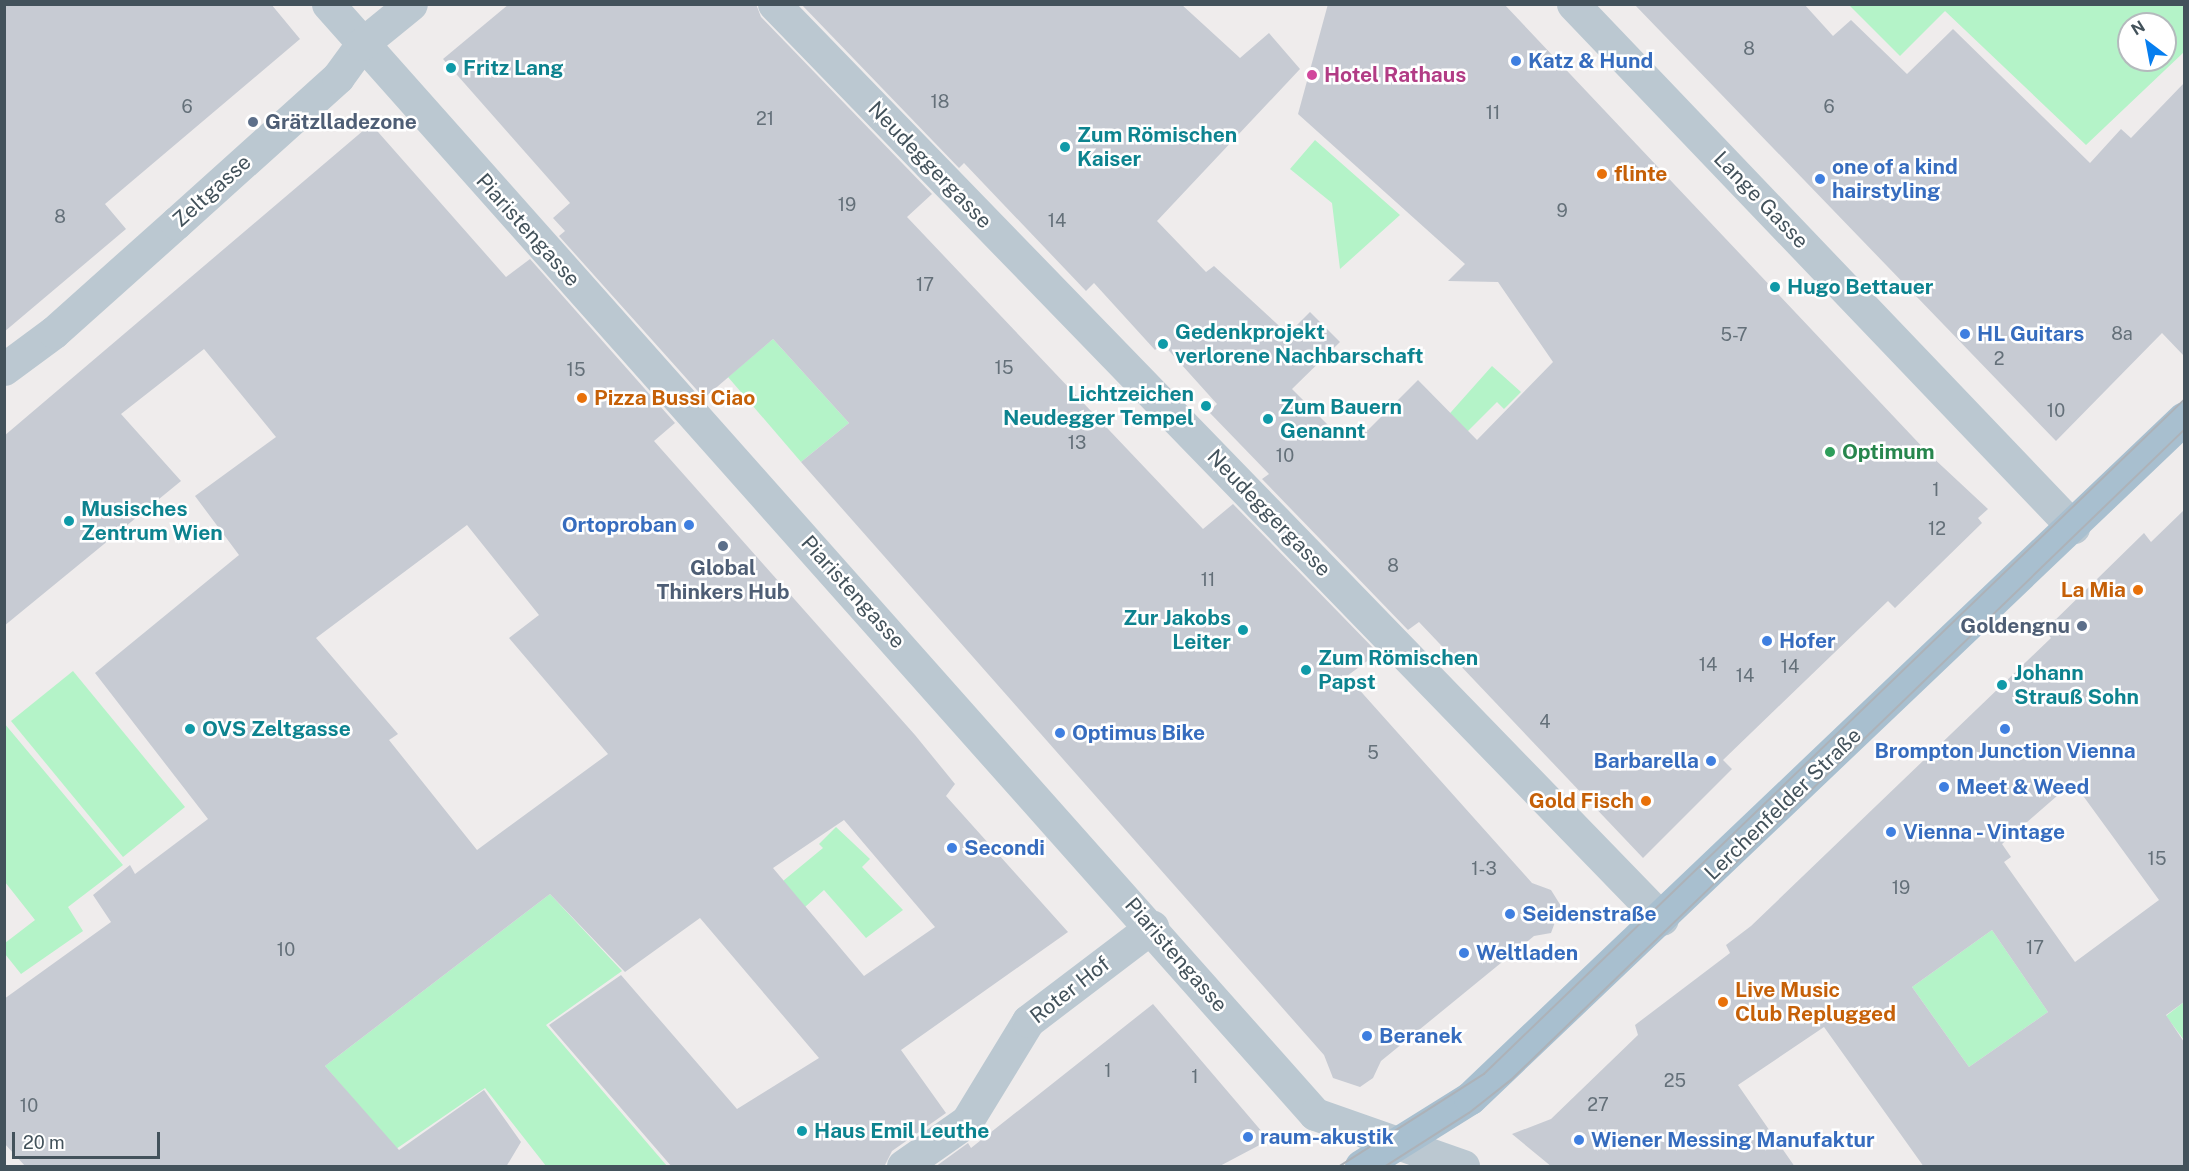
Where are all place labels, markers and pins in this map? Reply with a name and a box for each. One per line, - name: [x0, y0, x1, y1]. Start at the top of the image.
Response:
- place label: Katz & Hund: [1528, 48, 1653, 74]
- marker: Katz & Hund: [1509, 54, 1523, 68]
- place label: Fritz Lang: [463, 55, 563, 81]
- marker: Fritz Lang: [444, 61, 458, 75]
- place label: Hotel Rathaus: [1324, 62, 1466, 88]
- marker: Hotel Rathaus: [1305, 68, 1319, 82]
- place label: Grätzlladezone: [265, 109, 417, 135]
- marker: Grätzlladezone: [246, 115, 260, 129]
- place label: Zum Römischen Kaiser: [1077, 122, 1237, 172]
- marker: Zum Römischen Kaiser: [1058, 140, 1072, 154]
- place label: one of a kind hairstyling: [1832, 154, 1958, 204]
- place label: flinte: [1614, 161, 1667, 187]
- marker: flinte: [1595, 167, 1609, 181]
- marker: one of a kind hairstyling: [1813, 172, 1827, 186]
- place label: Hugo Bettauer: [1787, 274, 1934, 300]
- marker: Hugo Bettauer: [1768, 280, 1782, 294]
- place label: Gedenkprojekt verlorene Nachbarschaft: [1175, 319, 1424, 369]
- place label: HL Guitars: [1977, 321, 2084, 347]
- marker: HL Guitars: [1958, 327, 1972, 341]
- marker: Gedenkprojekt verlorene Nachbarschaft: [1156, 337, 1170, 351]
- place label: Lichtzeichen Neudegger Tempel: [1003, 381, 1194, 431]
- place label: Pizza Bussi Ciao: [594, 385, 755, 411]
- marker: Pizza Bussi Ciao: [575, 391, 589, 405]
- place label: Zum Bauern Genannt: [1280, 394, 1402, 444]
- marker: Lichtzeichen Neudegger Tempel: [1199, 399, 1213, 413]
- marker: Zum Bauern Genannt: [1261, 412, 1275, 426]
- place label: Optimum: [1842, 439, 1935, 465]
- marker: Optimum: [1823, 445, 1837, 459]
- place label: Musisches Zentrum Wien: [81, 496, 223, 546]
- place label: Ortoproban: [562, 512, 677, 538]
- marker: Musisches Zentrum Wien: [62, 514, 76, 528]
- marker: Ortoproban: [682, 518, 696, 532]
- marker: Global Thinkers Hub: [716, 539, 730, 553]
- place label: Global Thinkers Hub: [656, 555, 790, 605]
- place label: La Mia: [2061, 577, 2126, 603]
- marker: La Mia: [2131, 583, 2145, 597]
- place label: Zur Jakobs Leiter: [1123, 605, 1231, 655]
- place label: Goldengnu: [1960, 613, 2070, 639]
- marker: Goldengnu: [2075, 619, 2089, 633]
- marker: Zur Jakobs Leiter: [1236, 623, 1250, 637]
- place label: Hofer: [1779, 628, 1836, 654]
- marker: Hofer: [1760, 634, 1774, 648]
- place label: Zum Römischen Papst: [1318, 645, 1478, 695]
- place label: Johann Strauß Sohn: [2014, 660, 2139, 710]
- marker: Zum Römischen Papst: [1299, 663, 1313, 677]
- marker: Johann Strauß Sohn: [1995, 678, 2009, 692]
- place label: OVS Zeltgasse: [202, 716, 351, 742]
- place label: Optimus Bike: [1072, 720, 1205, 746]
- marker: OVS Zeltgasse: [183, 722, 197, 736]
- marker: Brompton Junction Vienna: [1998, 722, 2012, 736]
- marker: Optimus Bike: [1053, 726, 1067, 740]
- place label: Brompton Junction Vienna: [1874, 738, 2136, 764]
- place label: Barbarella: [1593, 748, 1699, 774]
- marker: Barbarella: [1704, 754, 1718, 768]
- place label: Meet & Weed: [1956, 774, 2090, 800]
- marker: Meet & Weed: [1937, 780, 1951, 794]
- place label: Gold Fisch: [1529, 788, 1634, 814]
- marker: Gold Fisch: [1639, 794, 1653, 808]
- place label: Vienna - Vintage: [1903, 819, 2068, 845]
- marker: Vienna - Vintage: [1884, 825, 1898, 839]
- place label: Secondi: [964, 835, 1045, 861]
- marker: Secondi: [945, 841, 959, 855]
- place label: Seidenstraße: [1522, 901, 1657, 927]
- marker: Seidenstraße: [1503, 907, 1517, 921]
- place label: Weltladen: [1476, 940, 1578, 966]
- marker: Weltladen: [1457, 946, 1471, 960]
- place label: Live Music Club Replugged: [1735, 977, 1896, 1027]
- marker: Live Music Club Replugged: [1716, 995, 1730, 1009]
- place label: Beranek: [1379, 1023, 1463, 1049]
- marker: Beranek: [1360, 1029, 1374, 1043]
- place label: Haus Emil Leuthe: [814, 1118, 989, 1144]
- marker: Haus Emil Leuthe: [795, 1124, 809, 1138]
- place label: raum-akustik: [1260, 1124, 1394, 1150]
- place label: Wiener Messing Manufaktur: [1591, 1127, 1875, 1153]
- marker: raum-akustik: [1241, 1130, 1255, 1144]
- marker: Wiener Messing Manufaktur: [1572, 1133, 1586, 1147]

